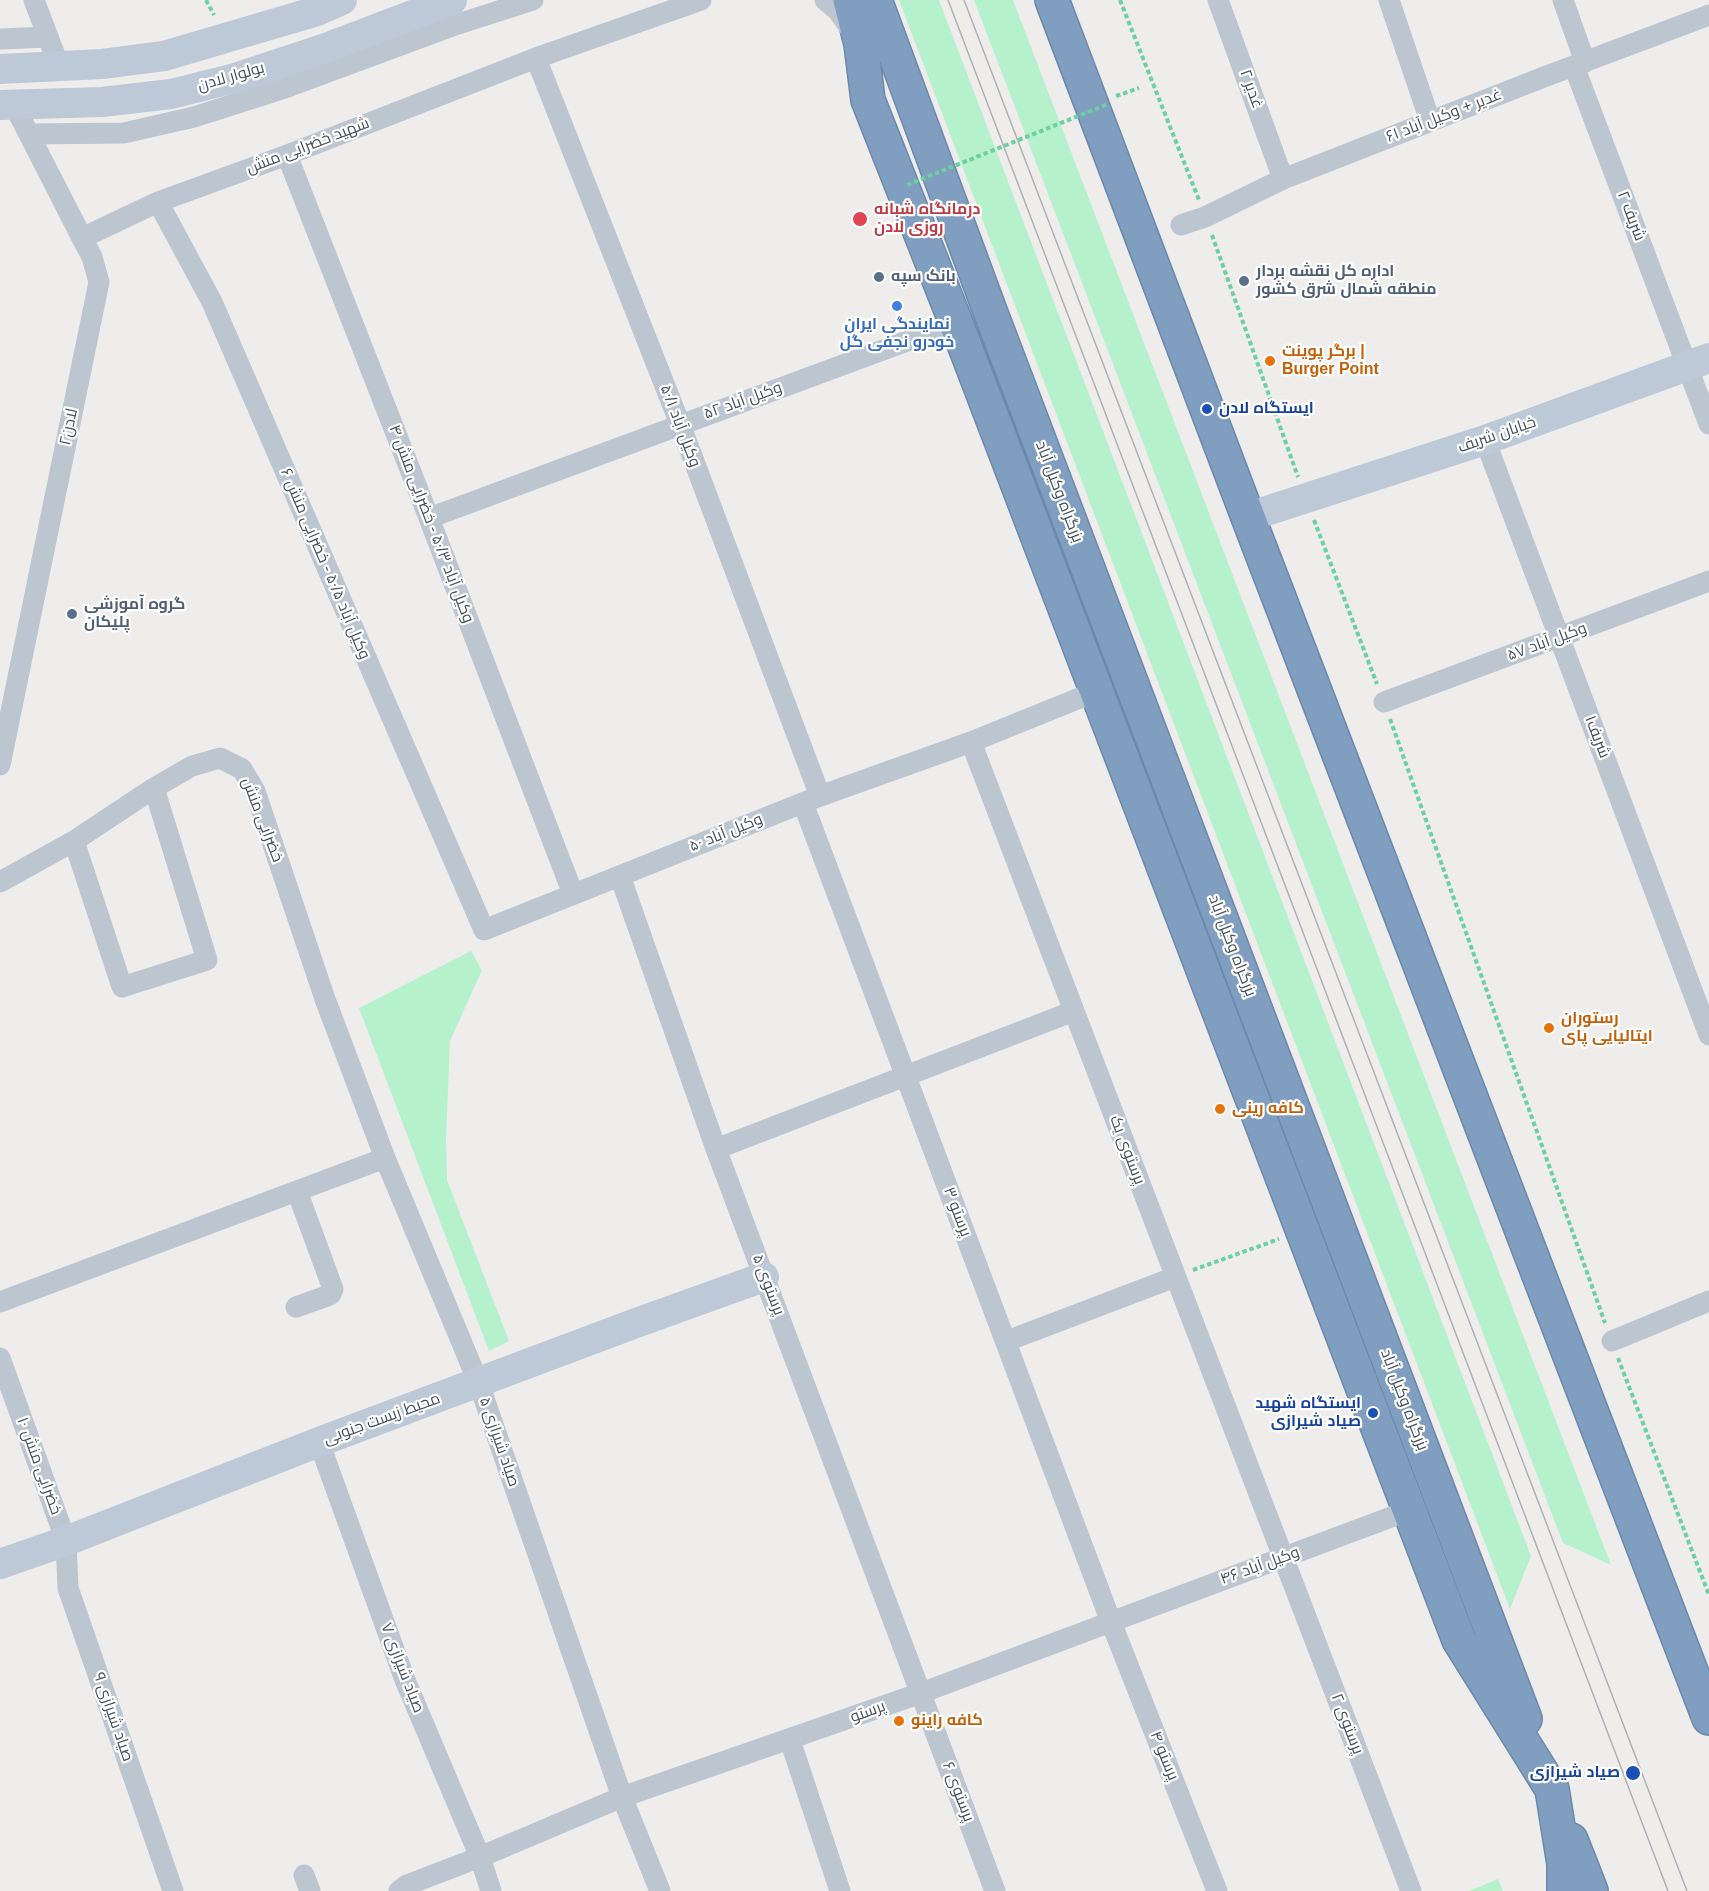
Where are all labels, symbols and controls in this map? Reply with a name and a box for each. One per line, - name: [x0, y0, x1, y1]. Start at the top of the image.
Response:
- street label: بولوار لادن: [195, 58, 267, 96]
- street label: غدیر ۲: [1235, 67, 1267, 111]
- street label: غدیر + وکیل آباد ۶۱: [1383, 85, 1505, 147]
- street label: شهید خضرایی منش: [244, 114, 372, 178]
- street label: شریف ۲: [1613, 188, 1649, 244]
- place label: درمانگاه شبانه روزی لادن: [874, 200, 980, 238]
- marker: درمانگاه شبانه روزی لادن: [851, 210, 869, 228]
- place label: اداره کل نقشه بردار منطقه شمال شرق کشور: [1256, 262, 1437, 300]
- place label: بانک سپه: [891, 267, 956, 287]
- marker: بانک سپه: [872, 270, 886, 284]
- marker: اداره کل نقشه بردار منطقه شمال شرق کشور: [1237, 274, 1251, 288]
- marker: نمایندگی ایران خودرو نجفی گل: [890, 299, 904, 313]
- place label: نمایندگی ایران خودرو نجفی گل: [840, 315, 954, 353]
- place label: برگر پوینت | Burger Point: [1282, 342, 1379, 380]
- marker: برگر پوینت | Burger Point: [1263, 354, 1277, 368]
- street label: ۵۲ وکیل آباد: [701, 378, 785, 424]
- street label: وکیل آباد ۵۰/۱: [656, 382, 704, 470]
- place label: ایستگاه لادن: [1219, 399, 1314, 419]
- marker: ایستگاه لادن: [1200, 402, 1214, 416]
- street label: لادن۲: [56, 407, 82, 447]
- street label: خیابان شریف: [1455, 413, 1539, 457]
- street label: وکیل آباد ۵۰/۳ - خضرایی منش ۴: [384, 422, 478, 626]
- street label: بزرگراه وکیل آباد: [1031, 439, 1087, 545]
- street label: وکیل آباد ۵۰/۵ - خضرایی منش ۶: [276, 466, 374, 662]
- place label: گروه آموزشی پلیکان: [84, 595, 185, 633]
- marker: گروه آموزشی پلیکان: [65, 607, 79, 621]
- street label: ۵۷ وکیل آباد: [1505, 619, 1589, 665]
- street label: شریف١: [1580, 713, 1614, 761]
- street label: خضرایی منش: [237, 775, 287, 865]
- street label: ۵۰ وکیل آباد: [687, 810, 765, 856]
- street label: بزرگراه وکیل آباد: [1204, 893, 1260, 999]
- place label: رستوران ایتالیایی پای: [1561, 1009, 1653, 1047]
- marker: رستوران ایتالیایی پای: [1542, 1021, 1556, 1035]
- place label: کافه رینی: [1232, 1099, 1304, 1119]
- marker: کافه رینی: [1213, 1102, 1227, 1116]
- street label: پرستوی یک: [1105, 1113, 1149, 1187]
- street label: پرستو ۳: [939, 1185, 975, 1239]
- street label: پرستوی ۵: [748, 1252, 788, 1318]
- street label: بزرگراه وکیل آباد: [1376, 1347, 1432, 1453]
- street label: محیط زیست جنوبی: [321, 1389, 443, 1449]
- place label: ایستگاه شهید صیاد شیرازی: [1255, 1394, 1361, 1432]
- street label: صیاد شیرازی ۵: [475, 1395, 523, 1489]
- marker: ایستگاه شهید صیاد شیرازی: [1366, 1406, 1380, 1420]
- street label: خضرایی منش ۱۰: [12, 1415, 66, 1517]
- street label: ۴۶ وکیل آباد: [1218, 1543, 1302, 1589]
- street label: صیاد شیرازی ۷: [376, 1620, 428, 1716]
- street label: صیاد شیرازی ۹: [89, 1670, 137, 1764]
- street label: پرستوی ۲: [1327, 1691, 1367, 1757]
- street label: پرستو: [848, 1697, 888, 1727]
- place label: کافه راینو: [911, 1711, 983, 1731]
- marker: کافه راینو: [892, 1714, 906, 1728]
- street label: پرستو ۴: [1145, 1729, 1183, 1783]
- street label: پرستوی ۶: [938, 1759, 978, 1825]
- place label: صیاد شیرازی: [1530, 1763, 1620, 1783]
- marker: صیاد شیرازی: [1624, 1764, 1642, 1782]

